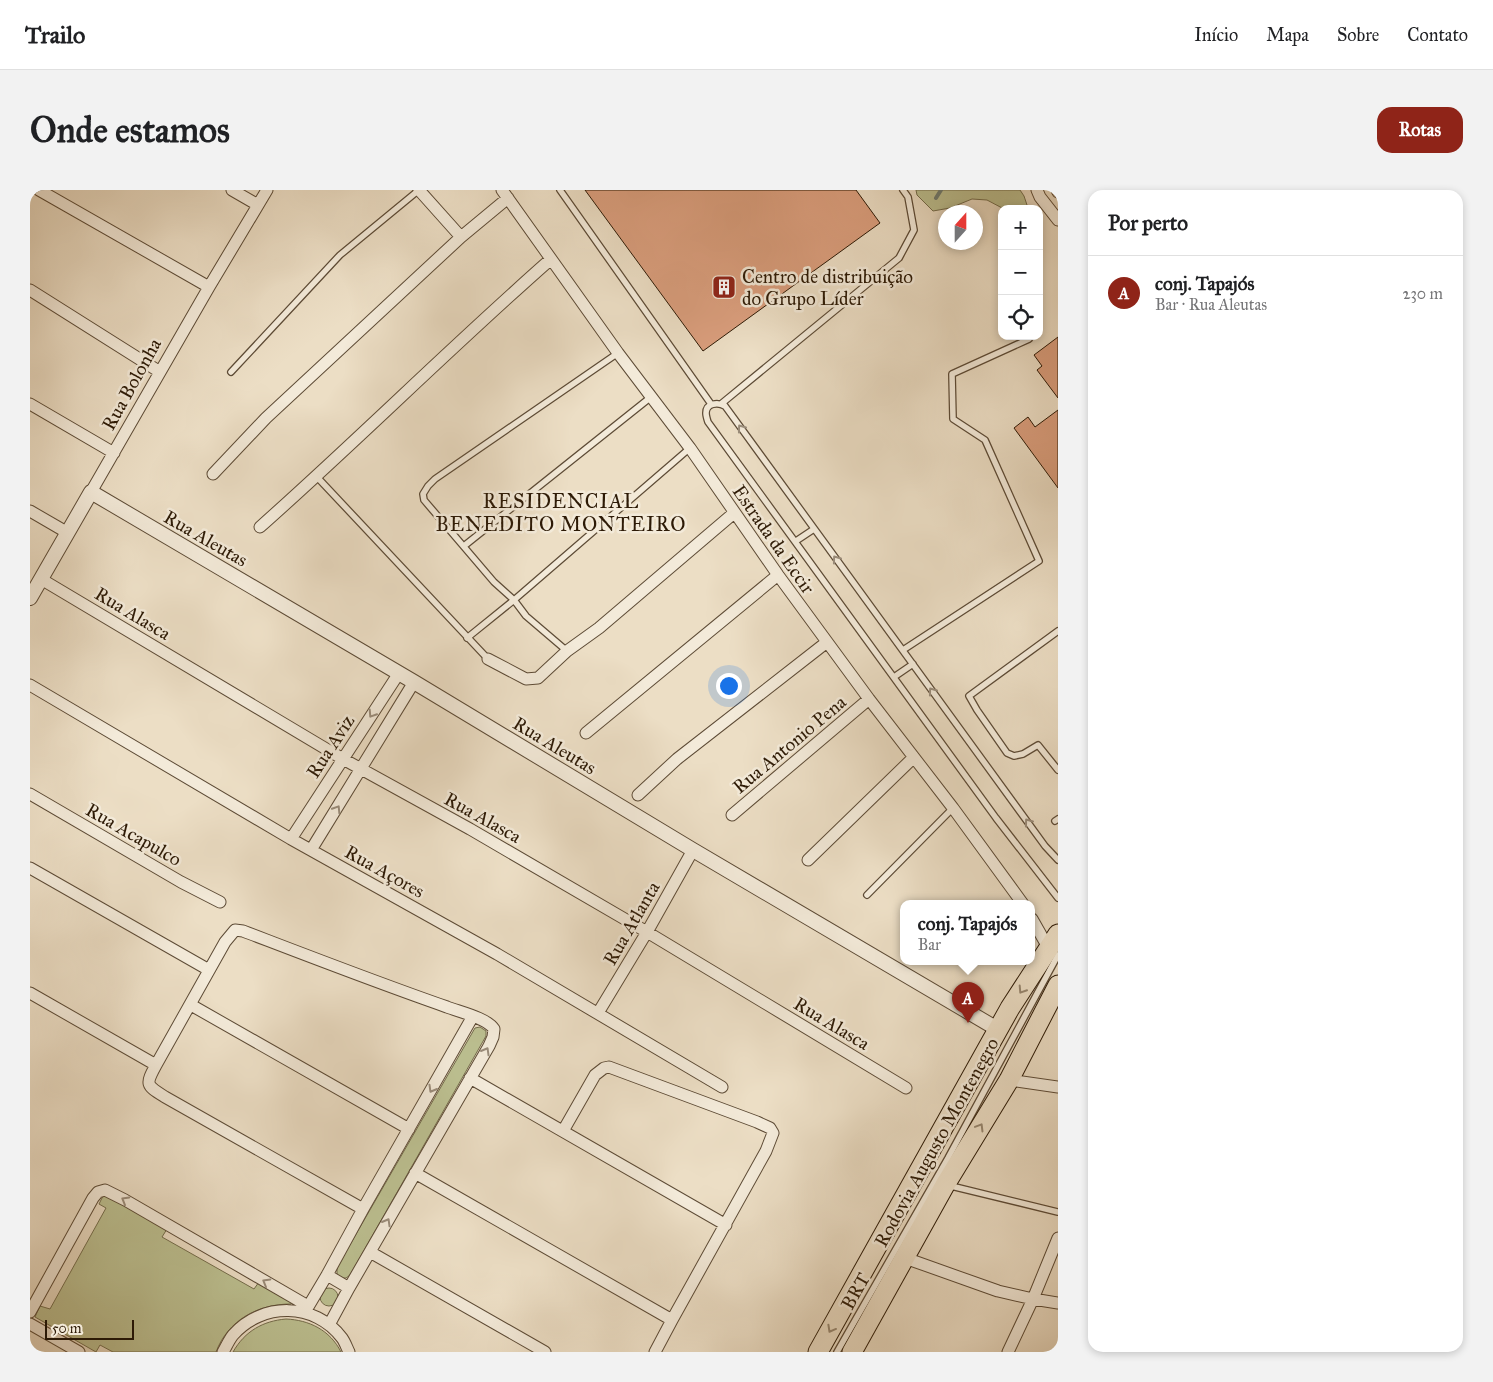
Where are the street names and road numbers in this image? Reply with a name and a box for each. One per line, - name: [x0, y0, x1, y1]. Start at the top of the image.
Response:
- street label: Rua Bolonha: [97, 334, 167, 434]
- street label: Estrada da Eccir: [728, 480, 820, 599]
- street label: Rua Aleutas: [160, 505, 252, 572]
- street label: Rua Alasca: [91, 582, 176, 646]
- street label: Rua Antonio Pena: [728, 690, 851, 798]
- street label: Rua Aviz: [302, 710, 359, 782]
- street label: Rua Aleutas: [509, 712, 601, 779]
- street label: Rua Alasca: [440, 787, 526, 848]
- street label: Rua Acapulco: [82, 798, 186, 871]
- street label: Rua Açores: [341, 840, 429, 903]
- street label: Rua Atlanta: [598, 876, 665, 969]
- street label: Rua Alasca: [790, 992, 875, 1056]
- street label: Rodovia Augusto Montenegro: [869, 1033, 1005, 1251]
- street label: BRT: [836, 1269, 875, 1314]

